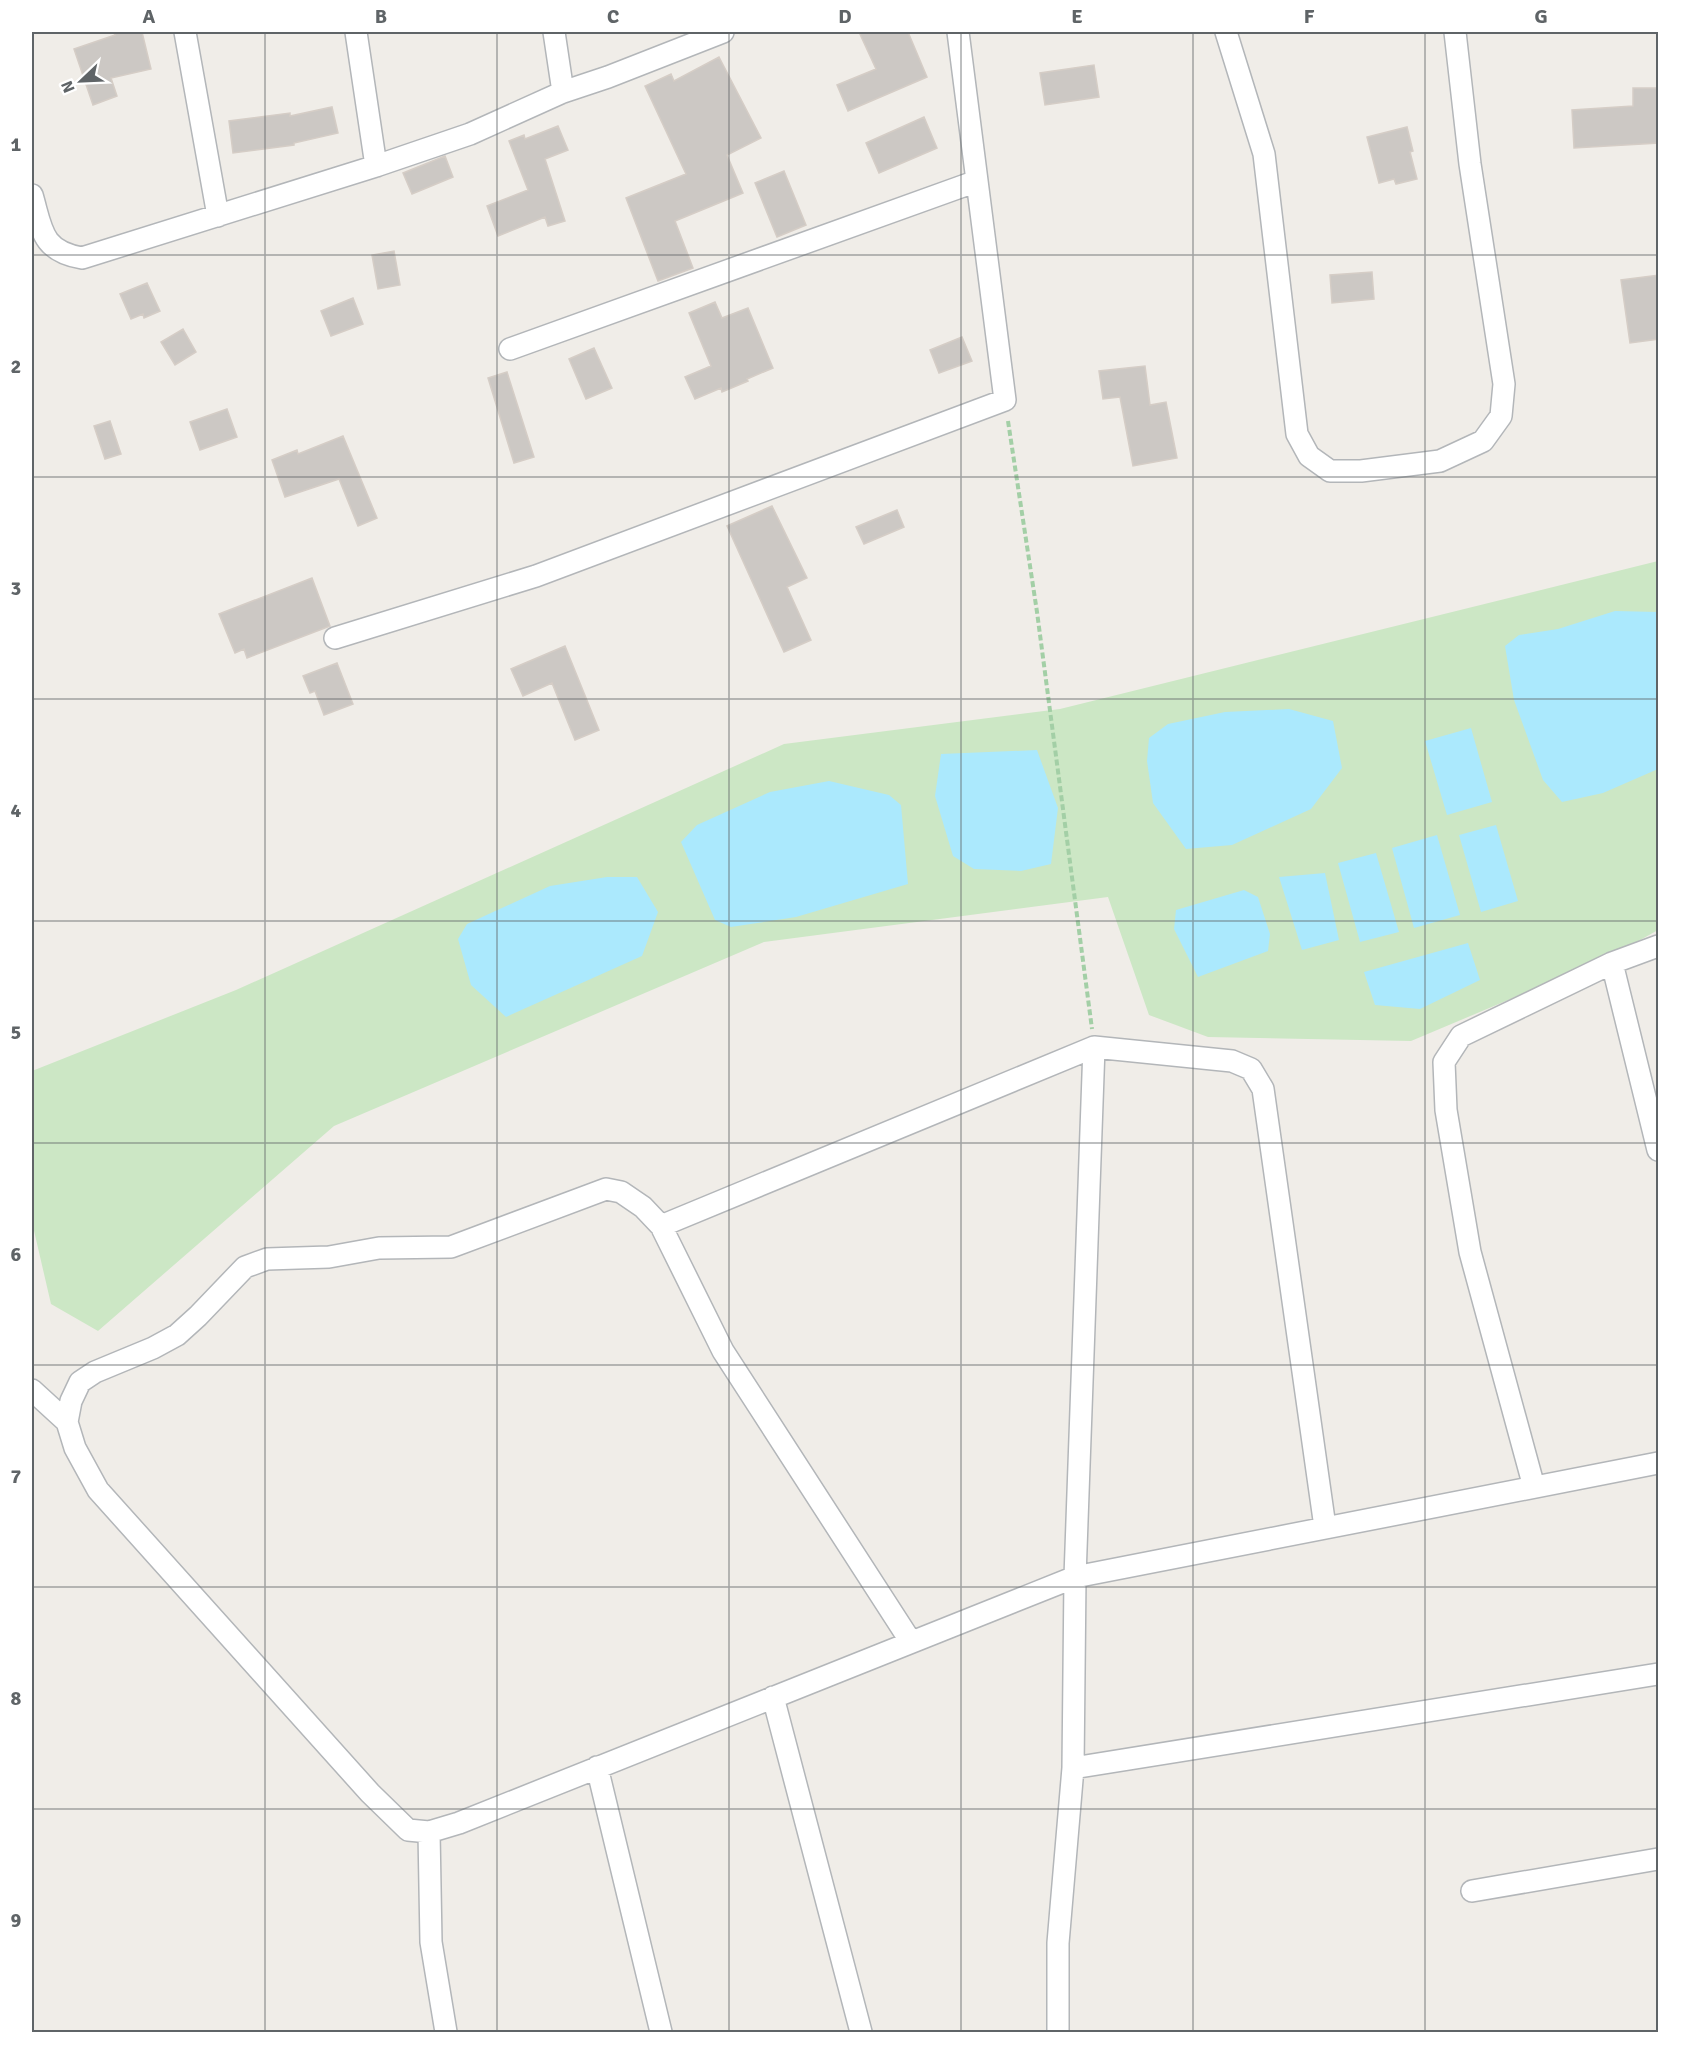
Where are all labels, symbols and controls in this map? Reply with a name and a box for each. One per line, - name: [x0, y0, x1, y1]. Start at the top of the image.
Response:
- text: A: [143, 4, 156, 29]
- text: B: [375, 4, 387, 29]
- text: C: [607, 4, 619, 29]
- text: D: [838, 4, 852, 29]
- text: E: [1071, 4, 1083, 29]
- text: F: [1304, 4, 1315, 29]
- text: G: [1534, 4, 1548, 29]
- north arrow: [51, 51, 111, 111]
- text: N: [57, 77, 79, 96]
- text: 1: [11, 132, 22, 157]
- text: 2: [11, 354, 21, 379]
- text: 3: [11, 576, 21, 601]
- text: 4: [11, 798, 22, 823]
- text: 5: [11, 1020, 21, 1045]
- text: 6: [11, 1242, 22, 1267]
- text: 7: [11, 1464, 22, 1489]
- text: 8: [11, 1686, 22, 1711]
- text: 9: [11, 1908, 22, 1933]

